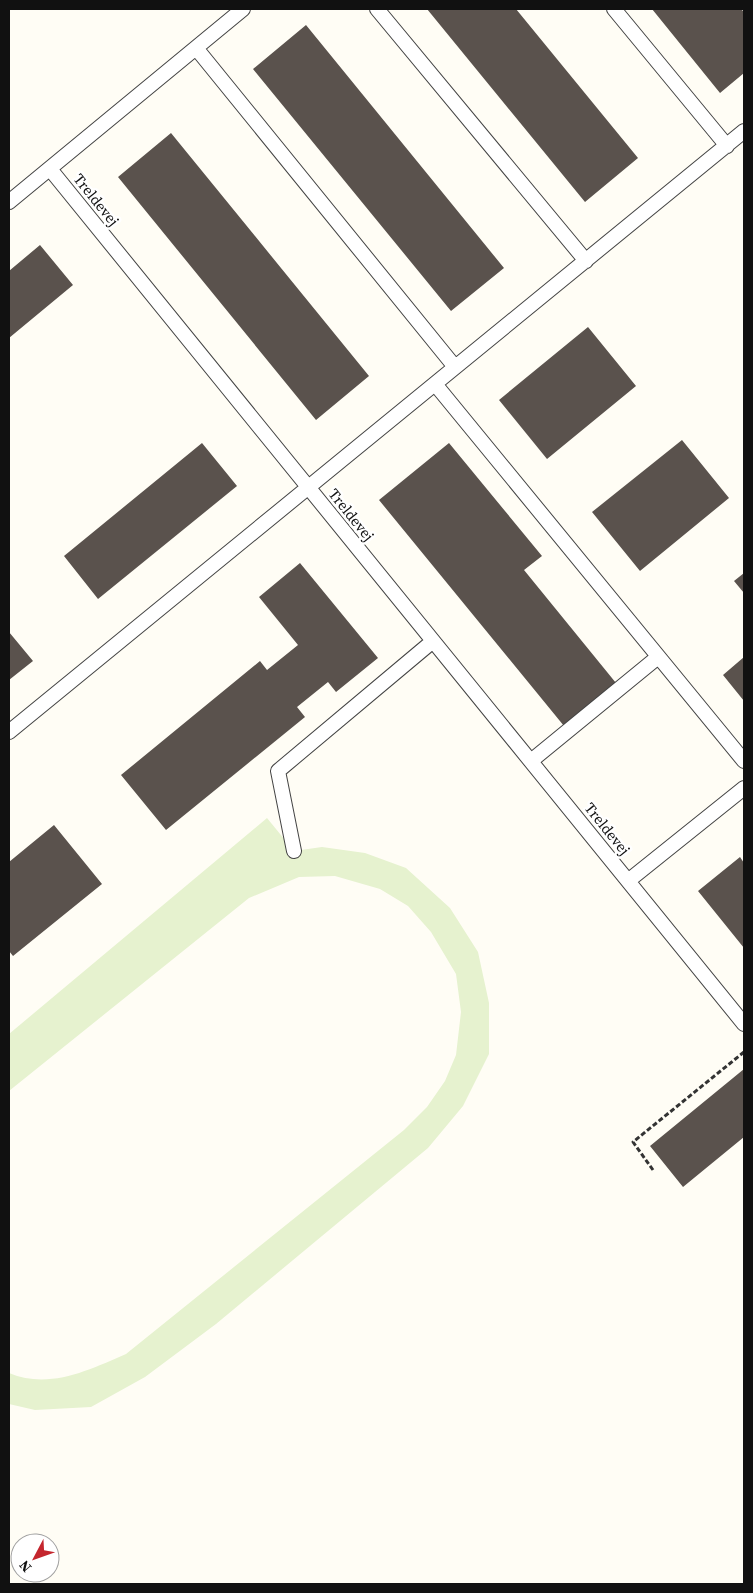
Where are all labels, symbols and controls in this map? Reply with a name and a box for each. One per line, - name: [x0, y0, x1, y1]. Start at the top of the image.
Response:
- street label: Treldevej: [69, 169, 124, 230]
- street label: Treldevej: [324, 484, 379, 545]
- street label: Treldevej: [580, 798, 635, 859]
- north arrow: [10, 1533, 60, 1583]
- text: N: [14, 1556, 36, 1577]

